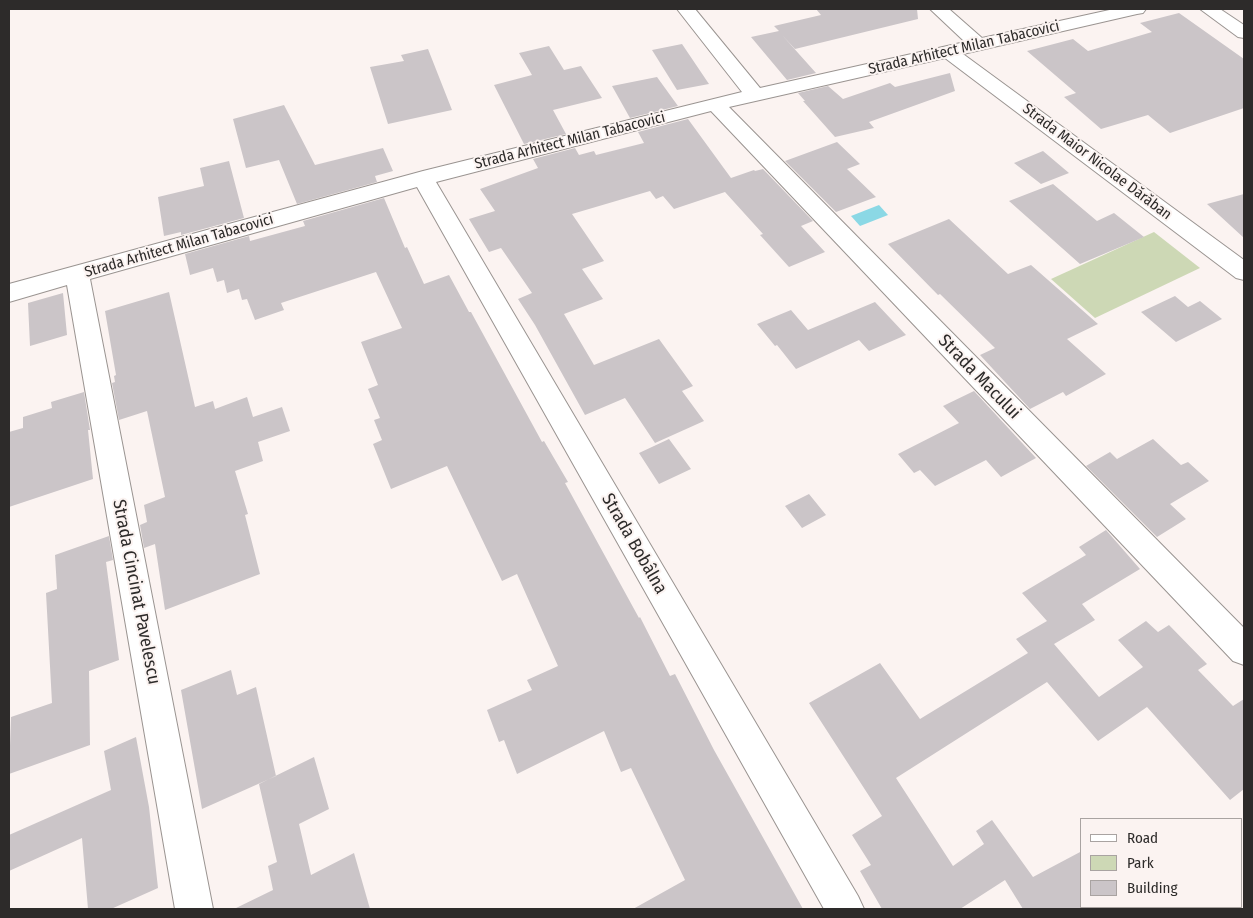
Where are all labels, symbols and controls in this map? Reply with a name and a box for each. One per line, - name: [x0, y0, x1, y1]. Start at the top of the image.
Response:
- street label: Strada Arhitect Milan Tabacovici: [867, 17, 1061, 79]
- street label: Strada Maior Nicolae Dărăban: [1019, 100, 1175, 224]
- street label: Strada Arhitect Milan Tabacovici: [473, 109, 667, 173]
- street label: Strada Arhitect Milan Tabacovici: [83, 210, 275, 282]
- street label: Strada Macului: [933, 330, 1025, 424]
- street label: Strada Bobâlna: [597, 490, 671, 598]
- street label: Strada Cincinat Pavelescu: [107, 498, 165, 686]
- legend: [1080, 818, 1243, 908]
- text: Road: [1127, 829, 1158, 847]
- text: Park: [1127, 854, 1154, 872]
- text: Building: [1127, 879, 1178, 897]

